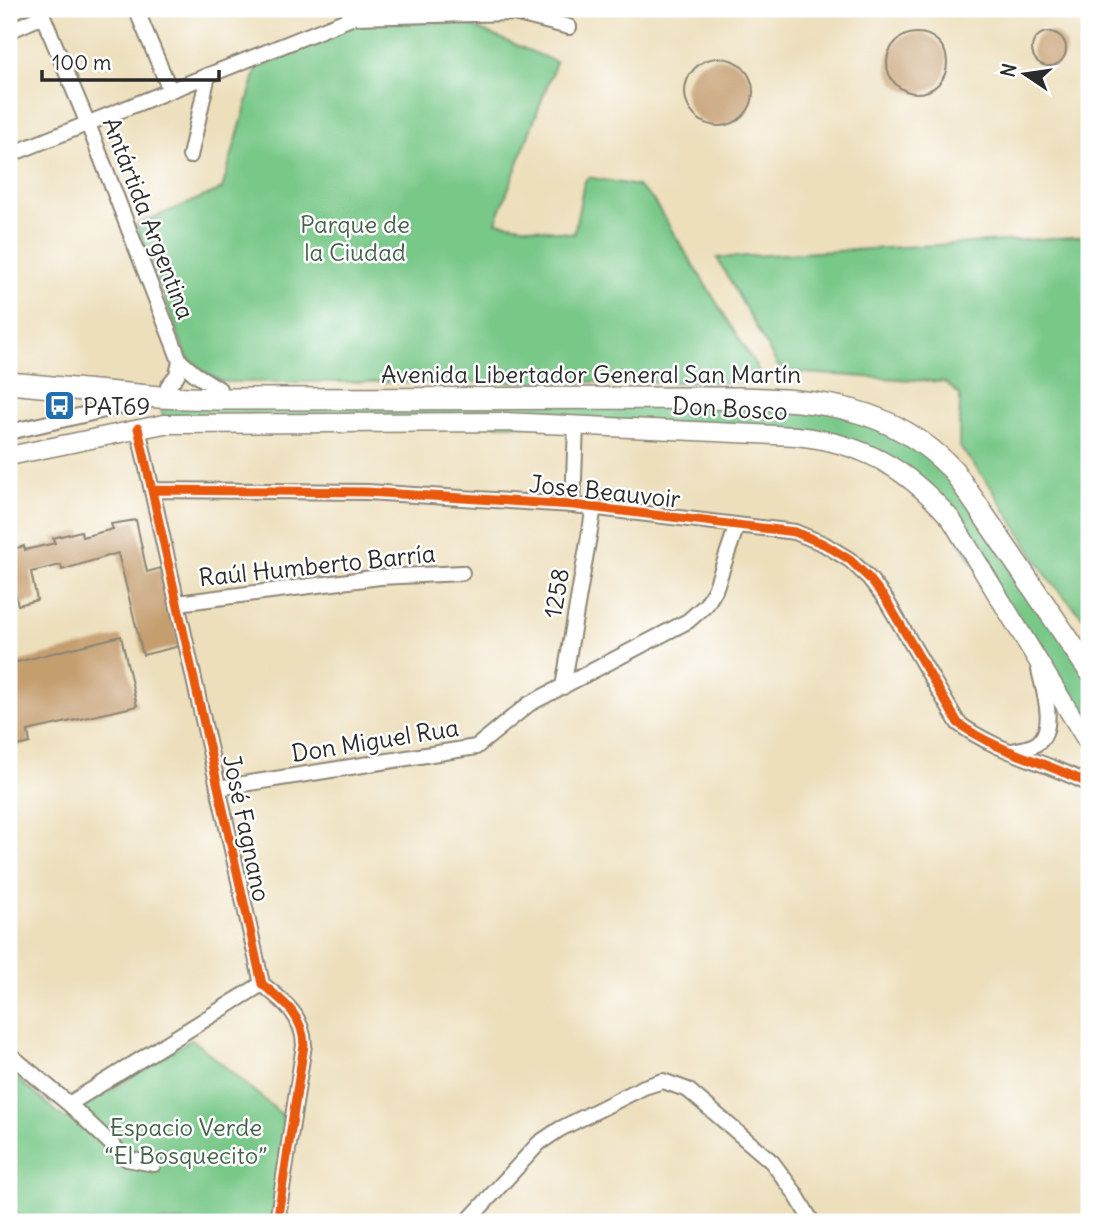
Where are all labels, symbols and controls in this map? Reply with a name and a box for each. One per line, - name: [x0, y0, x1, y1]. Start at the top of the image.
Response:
- scale bar: [42, 38, 219, 82]
- north arrow: [990, 38, 1060, 108]
- text: 100 m: [52, 49, 111, 76]
- text: N: [995, 61, 1022, 79]
- street label: Antártida Argentina: [97, 113, 201, 323]
- park label: Parque de la Ciudad: [300, 209, 410, 267]
- street label: Avenida Libertador General San Martín: [381, 359, 801, 389]
- bus stop icon: PAT69: [43, 389, 77, 423]
- street label: Don Bosco: [671, 390, 789, 426]
- place label: PAT69: [83, 391, 150, 421]
- street label: Jose Beauvoir: [528, 468, 682, 514]
- street label: Raúl Humberto Barría: [197, 538, 437, 592]
- street label: 1258: [537, 566, 575, 620]
- street label: Don Miguel Rua: [289, 712, 461, 768]
- street label: José Fagnano: [217, 752, 277, 904]
- park label: Espacio Verde “El Bosquecito”: [105, 1112, 267, 1170]

